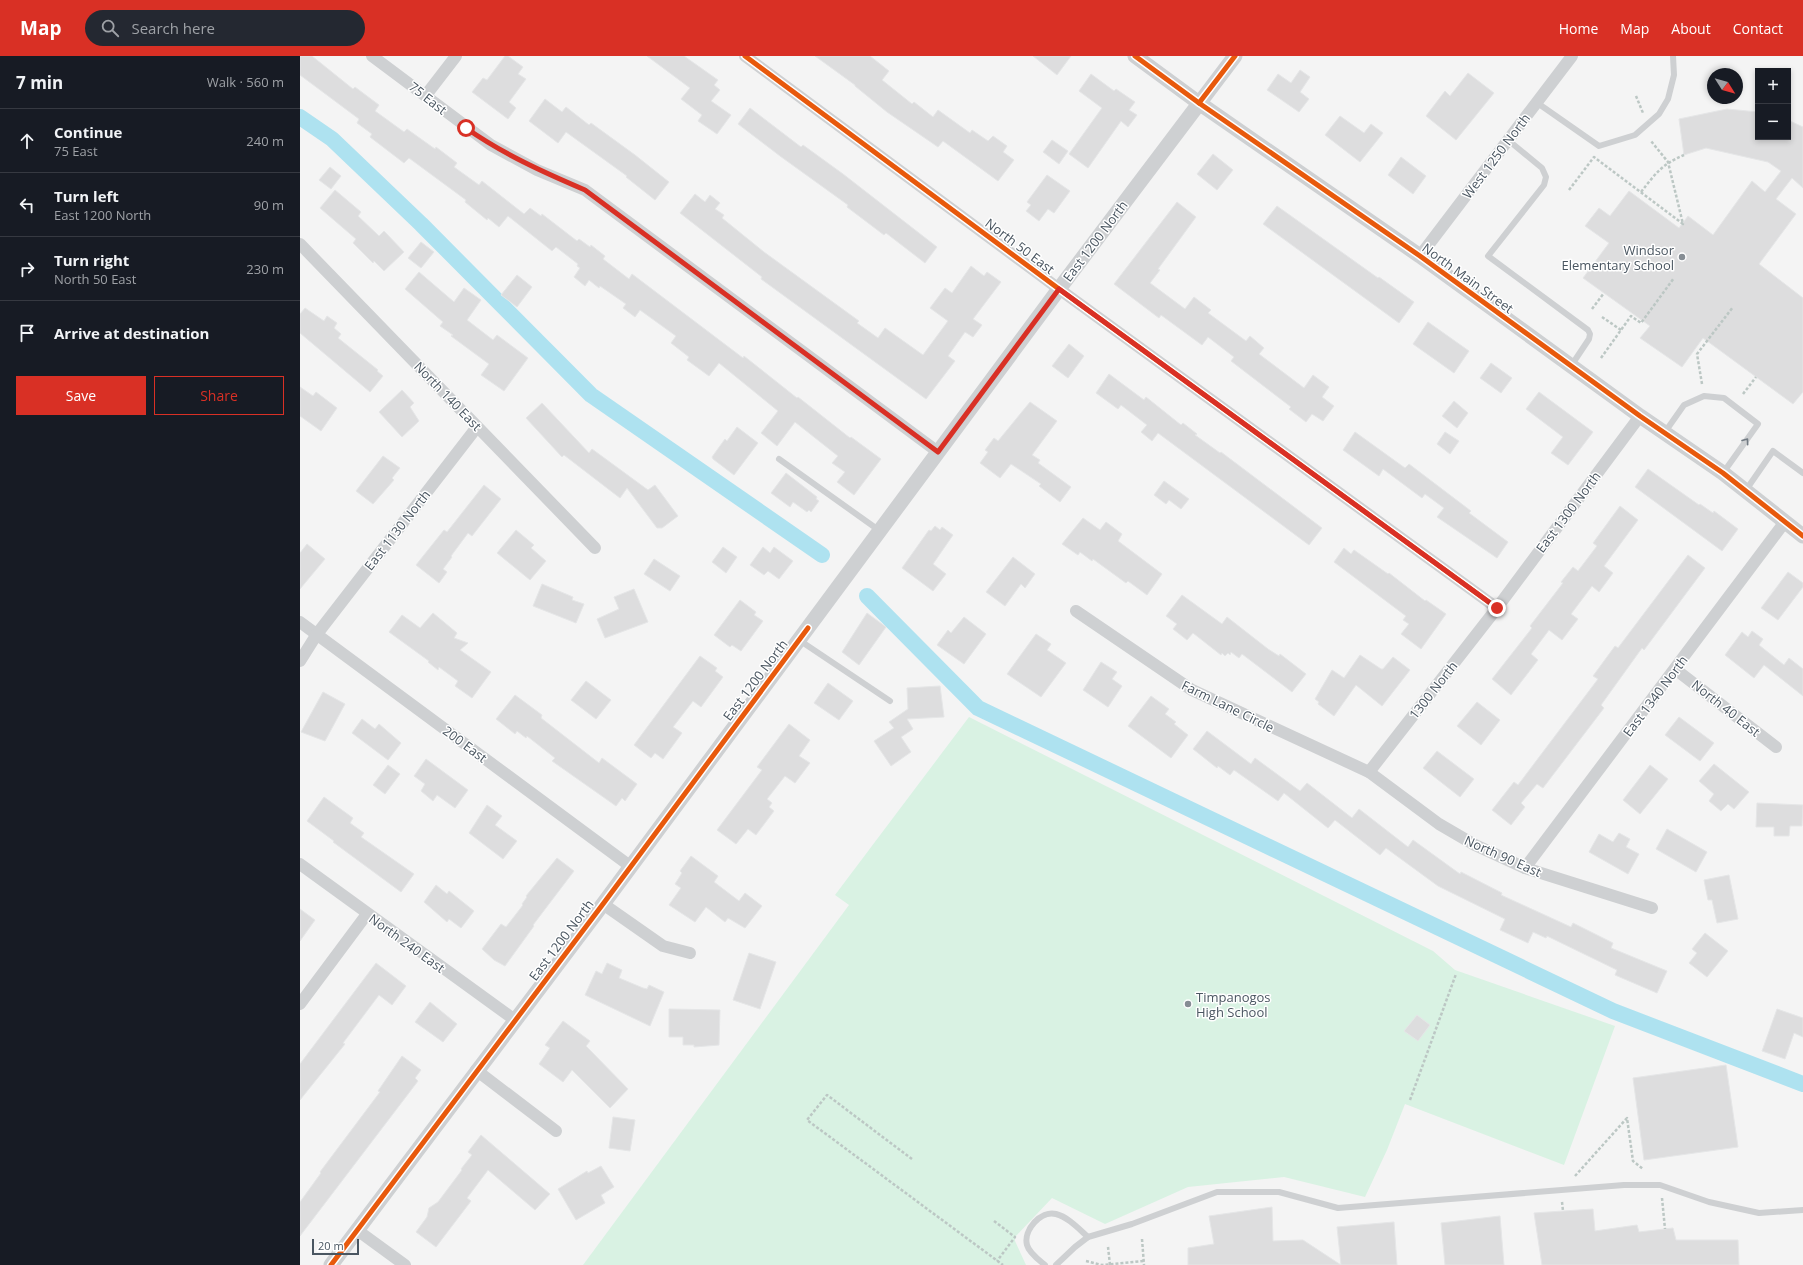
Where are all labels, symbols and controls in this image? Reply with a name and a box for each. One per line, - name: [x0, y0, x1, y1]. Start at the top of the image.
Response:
- search box: [85, 10, 365, 46]
- text: Map: [20, 15, 61, 41]
- icon: search: [99, 17, 121, 39]
- text: Search here: [131, 18, 215, 38]
- text: Home: [1559, 19, 1598, 38]
- text: Map: [1620, 19, 1649, 38]
- text: About: [1671, 19, 1711, 38]
- text: Contact: [1733, 19, 1783, 38]
- north arrow: [1707, 68, 1743, 104]
- map controls: [1755, 68, 1791, 140]
- button: +: [1755, 68, 1791, 104]
- text: 7 min: [16, 71, 63, 94]
- text: Walk · 560 m: [207, 73, 284, 91]
- street label: 75 East: [405, 78, 451, 119]
- button: −: [1755, 104, 1791, 140]
- street label: West 1250 North: [1458, 110, 1534, 202]
- route start: [457, 119, 475, 137]
- text: Continue: [54, 122, 122, 142]
- icon: ahead: [16, 130, 38, 152]
- text: 240 m: [246, 132, 284, 150]
- text: 75 East: [54, 142, 98, 160]
- text: Turn left: [54, 186, 119, 206]
- icon: left: [16, 194, 38, 216]
- text: 90 m: [254, 196, 284, 214]
- street label: East 1200 North: [1059, 197, 1131, 285]
- text: East 1200 North: [54, 206, 151, 224]
- street label: North 50 East: [982, 214, 1059, 278]
- street label: North Main Street: [1419, 239, 1518, 317]
- place label: Windsor Elementary School: [1562, 241, 1675, 274]
- text: Turn right: [54, 250, 129, 270]
- marker: Windsor Elementary School: [1677, 252, 1687, 262]
- icon: right: [16, 258, 38, 280]
- text: 230 m: [246, 260, 284, 278]
- text: North 50 East: [54, 270, 136, 288]
- icon: arrive: [16, 322, 38, 344]
- text: Arrive at destination: [54, 323, 209, 343]
- street label: North 140 East: [410, 357, 486, 435]
- button: Save: [16, 376, 146, 415]
- button: Share: [154, 376, 284, 415]
- one-way arrow: [1741, 438, 1748, 445]
- street label: East 1300 North: [1532, 468, 1604, 556]
- street label: East 1130 North: [360, 486, 434, 574]
- route end: [1488, 599, 1506, 617]
- street label: East 1200 North: [719, 636, 791, 724]
- street label: East 1340 North: [1619, 652, 1691, 740]
- street label: 1300 North: [1405, 657, 1461, 723]
- street label: Farm Lane Circle: [1179, 676, 1277, 736]
- street label: North 40 East: [1688, 676, 1764, 741]
- street label: 200 East: [439, 721, 491, 767]
- street label: North 90 East: [1462, 831, 1545, 881]
- street label: East 1200 North: [525, 896, 597, 984]
- street label: North 240 East: [365, 909, 449, 977]
- place label: Timpanogos High School: [1196, 988, 1271, 1021]
- marker: Timpanogos High School: [1183, 999, 1193, 1009]
- scale bar: [312, 1237, 359, 1256]
- text: 20 m: [318, 1238, 344, 1253]

